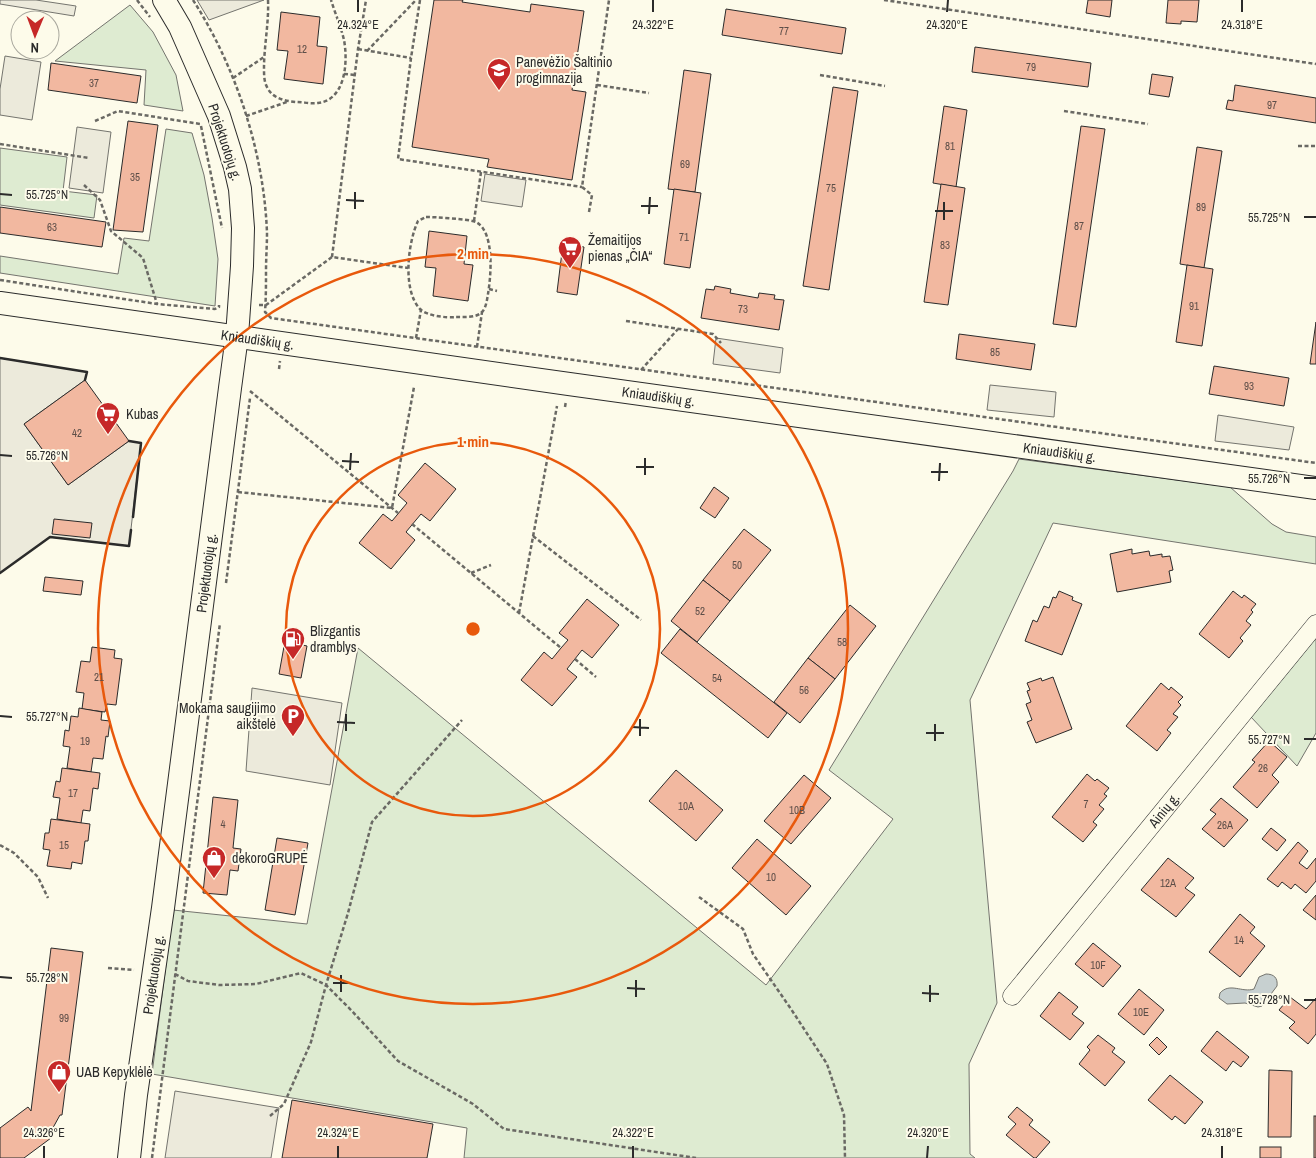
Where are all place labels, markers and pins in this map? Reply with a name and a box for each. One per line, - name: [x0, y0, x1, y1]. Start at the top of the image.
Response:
- place label: Panevėžio Šaltinio progimnazija: [516, 53, 612, 87]
- school or university icon: Panevėžio Šaltinio progimnazija: [486, 57, 512, 91]
- place label: Žemaitijos pienas „ČIA“: [588, 231, 653, 265]
- supermarket icon: Žemaitijos pienas „ČIA“: [557, 235, 583, 269]
- supermarket icon: Kubas: [95, 401, 121, 435]
- place label: Kubas: [126, 405, 159, 423]
- centre of rings: [464, 620, 482, 638]
- place label: Blizgantis dramblys: [310, 622, 361, 656]
- fuel station icon: Blizgantis dramblys: [280, 626, 306, 660]
- place label: Mokama saugijimo aikštelė: [179, 699, 276, 733]
- parking icon: Mokama saugijimo aikštelė: [280, 703, 306, 737]
- shop icon: dekoroGRUPĖ: [201, 845, 227, 879]
- place label: dekoroGRUPĖ: [232, 849, 308, 867]
- shop icon: UAB Kepyklėlė: [46, 1059, 72, 1093]
- place label: UAB Kepyklėlė: [76, 1063, 153, 1081]

